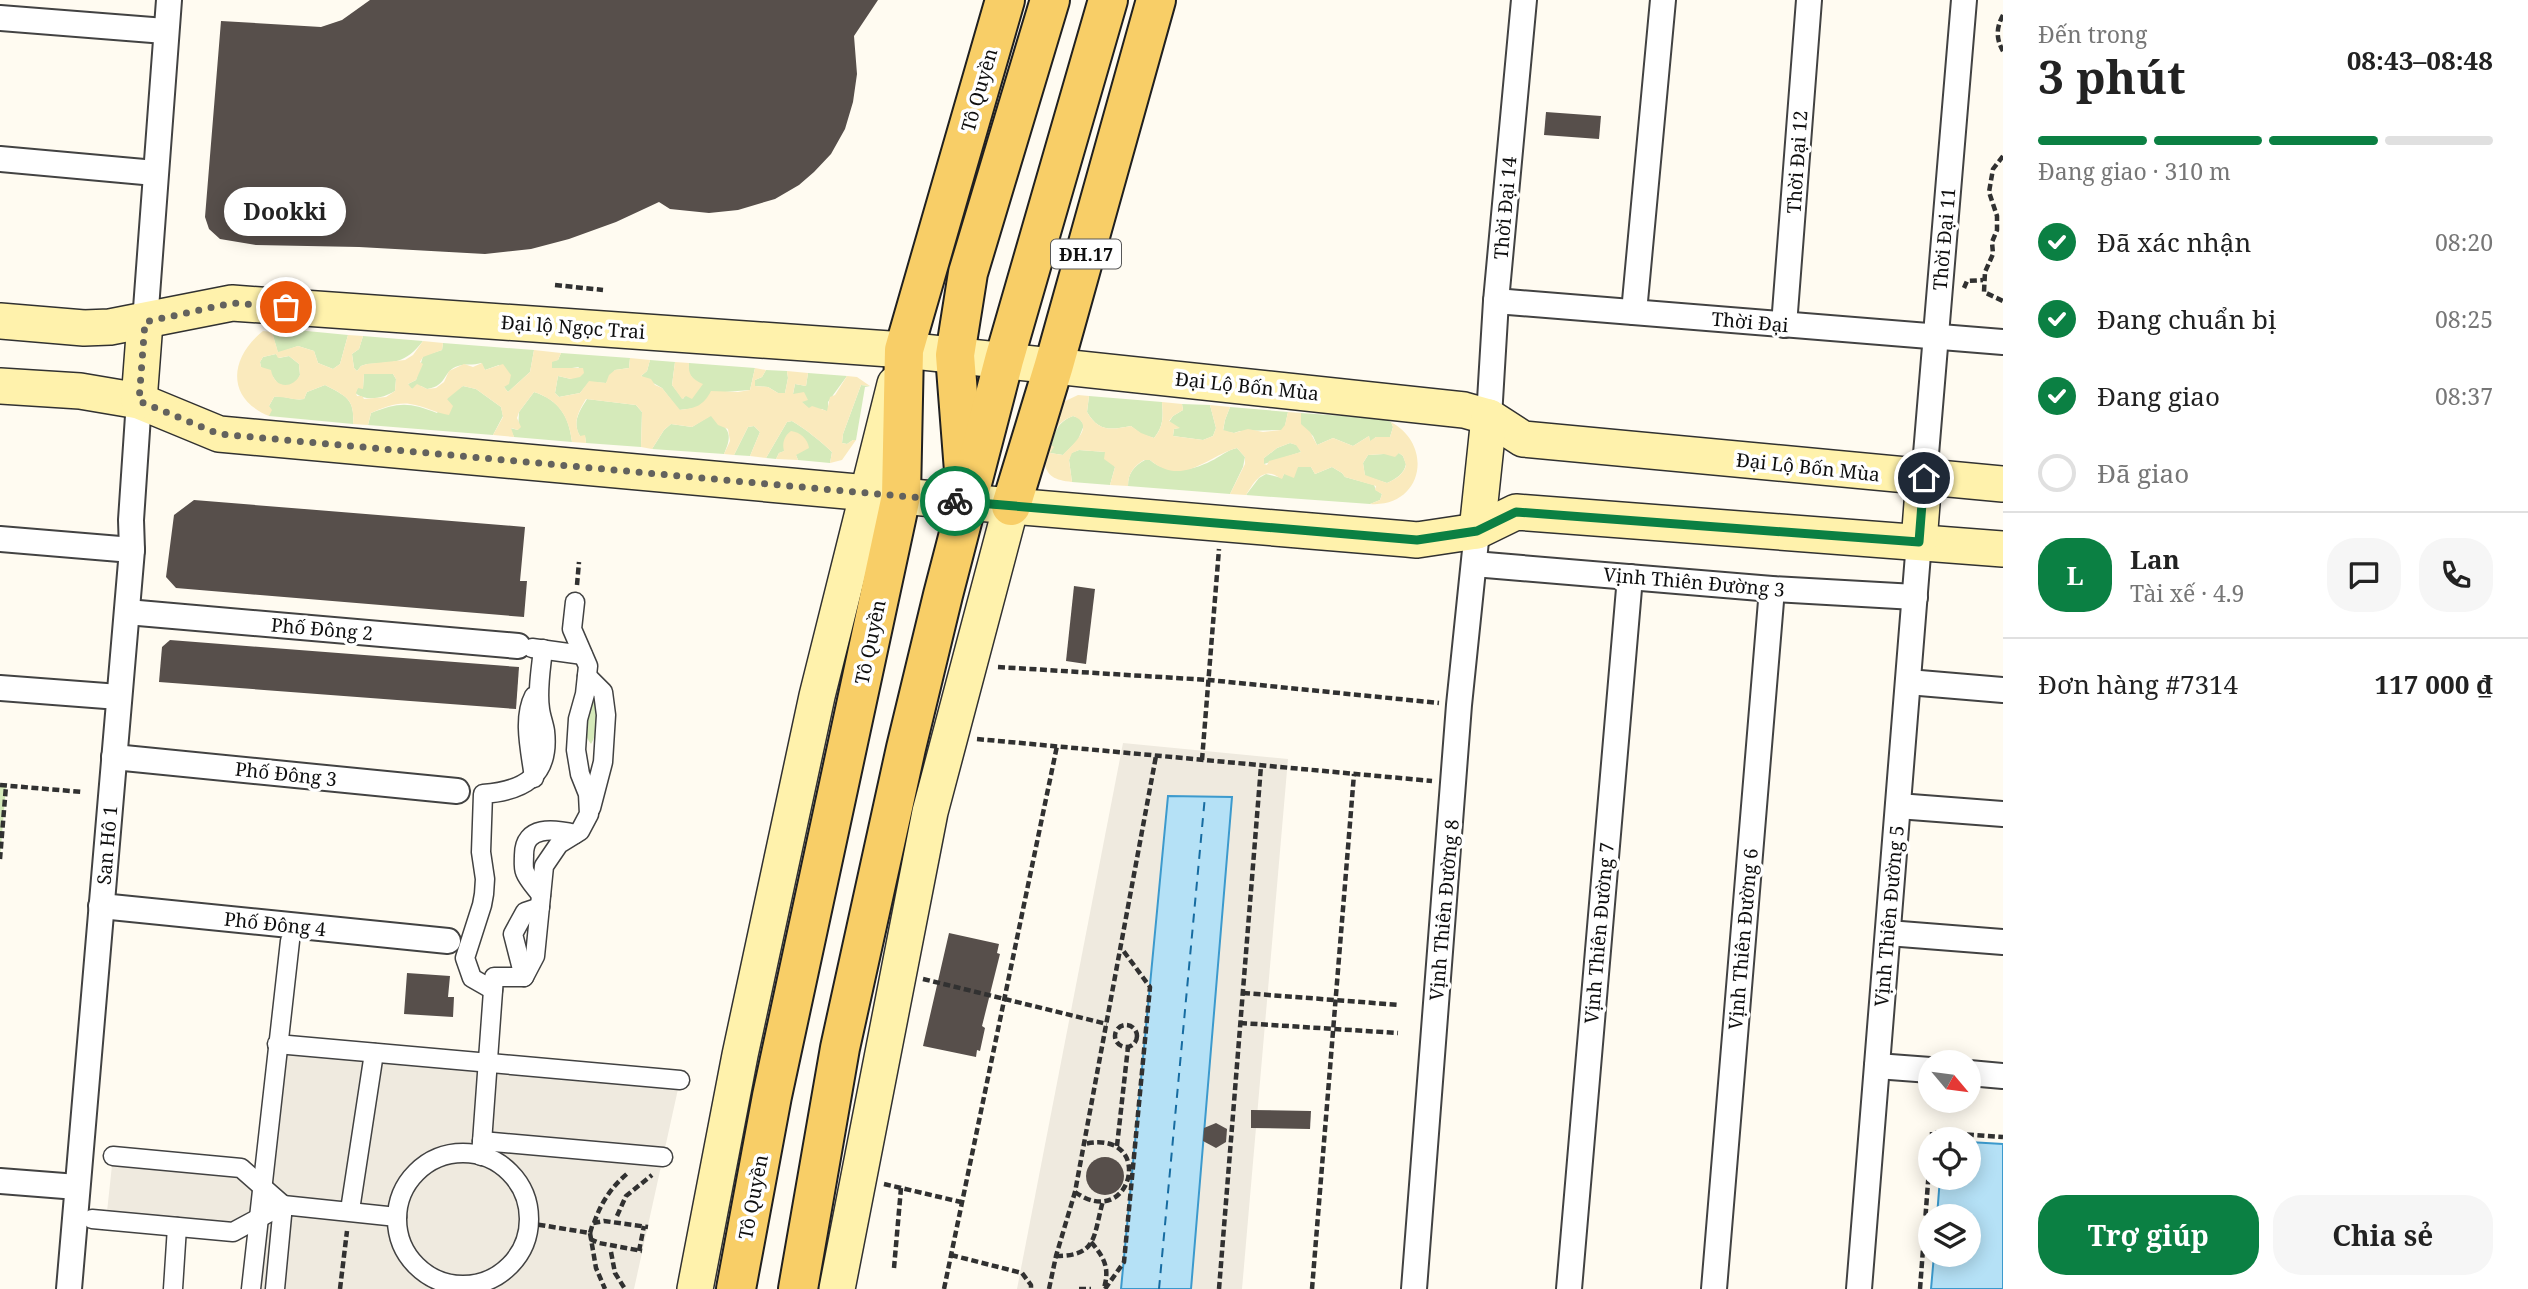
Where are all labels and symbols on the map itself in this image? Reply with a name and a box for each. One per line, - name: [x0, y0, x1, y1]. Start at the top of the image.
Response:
- street label: Tô Quyền: [955, 45, 1003, 135]
- street label: Thời Đại 12: [1780, 110, 1814, 214]
- street label: Thời Đại 14: [1488, 155, 1522, 261]
- street label: Thời Đại 11: [1927, 186, 1961, 292]
- callout: Dookki: [225, 188, 347, 237]
- road number: ĐH.17: [1051, 240, 1121, 268]
- pin: [256, 277, 316, 337]
- street label: Thời Đại: [1710, 306, 1790, 338]
- street label: Đại lộ Ngọc Trai: [500, 309, 646, 345]
- street label: Đại Lộ Bốn Mùa: [1174, 366, 1320, 406]
- street label: Đại Lộ Bốn Mùa: [1735, 447, 1881, 487]
- pin: [1894, 448, 1954, 508]
- courier: [920, 466, 990, 536]
- street label: Vịnh Thiên Đường 3: [1602, 561, 1786, 603]
- street label: Tô Quyền: [848, 597, 892, 687]
- street label: Phố Đông 2: [270, 612, 374, 646]
- street label: Phố Đông 3: [234, 756, 338, 792]
- street label: San Hô 1: [91, 804, 123, 886]
- street label: Vịnh Thiên Đường 8: [1423, 818, 1465, 1002]
- street label: Vịnh Thiên Đường 5: [1868, 824, 1910, 1008]
- street label: Vịnh Thiên Đường 7: [1578, 841, 1620, 1025]
- street label: Vịnh Thiên Đường 6: [1722, 847, 1764, 1031]
- street label: Phố Đông 4: [223, 906, 328, 942]
- north arrow: [1918, 1050, 1981, 1113]
- street label: Tô Quyền: [732, 1152, 774, 1242]

